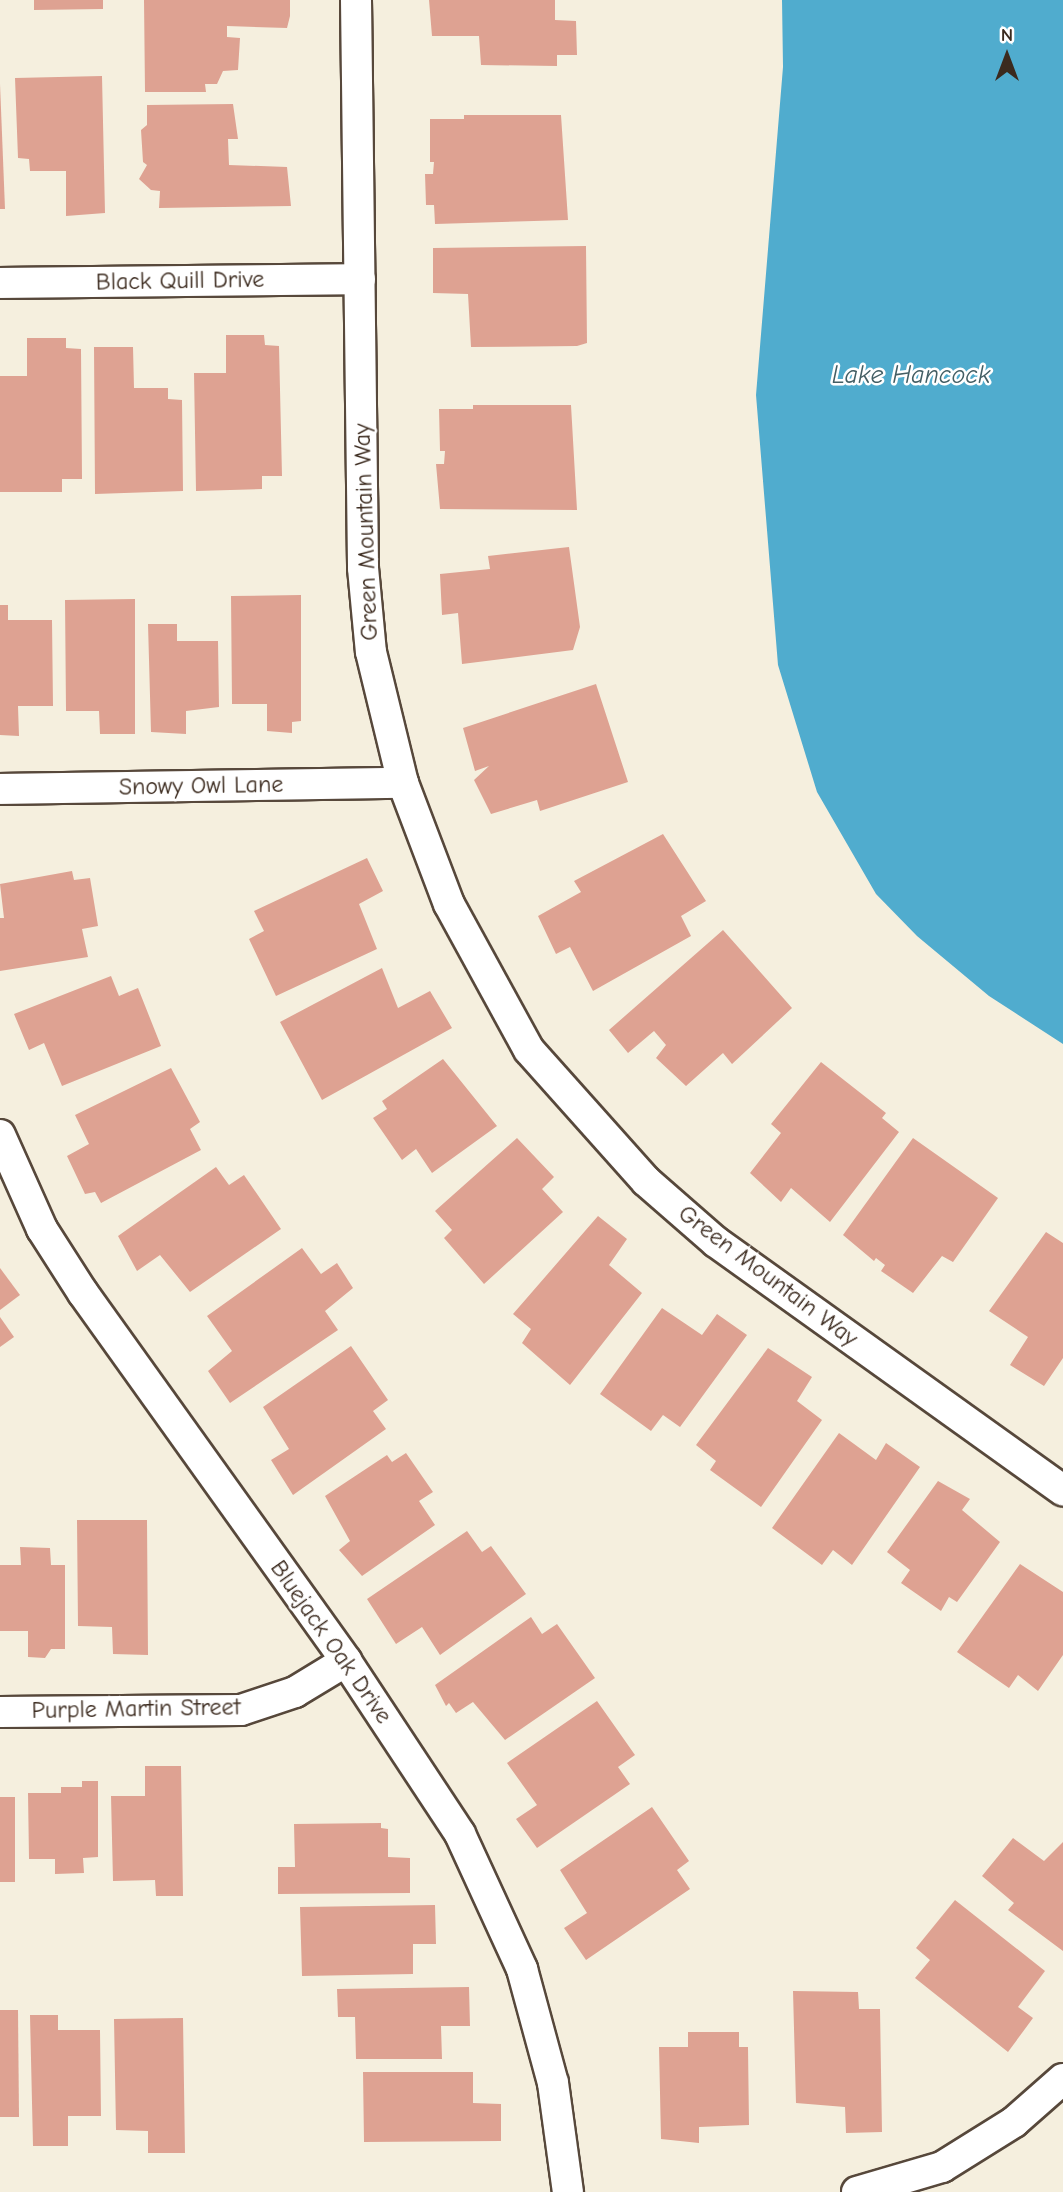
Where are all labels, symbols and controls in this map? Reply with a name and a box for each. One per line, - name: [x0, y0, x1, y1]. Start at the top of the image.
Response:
- north arrow: [972, 21, 1042, 91]
- text: N: [1001, 24, 1013, 46]
- street label: Black Quill Drive: [95, 265, 265, 297]
- water label: Lake Hancock: [832, 360, 990, 392]
- street label: Green Mountain Way: [348, 423, 384, 641]
- street label: Snowy Owl Lane: [119, 770, 283, 802]
- street label: Green Mountain Way: [672, 1199, 864, 1353]
- street label: Bluejack Oak Drive: [264, 1555, 398, 1729]
- street label: Purple Martin Street: [31, 1693, 241, 1725]

